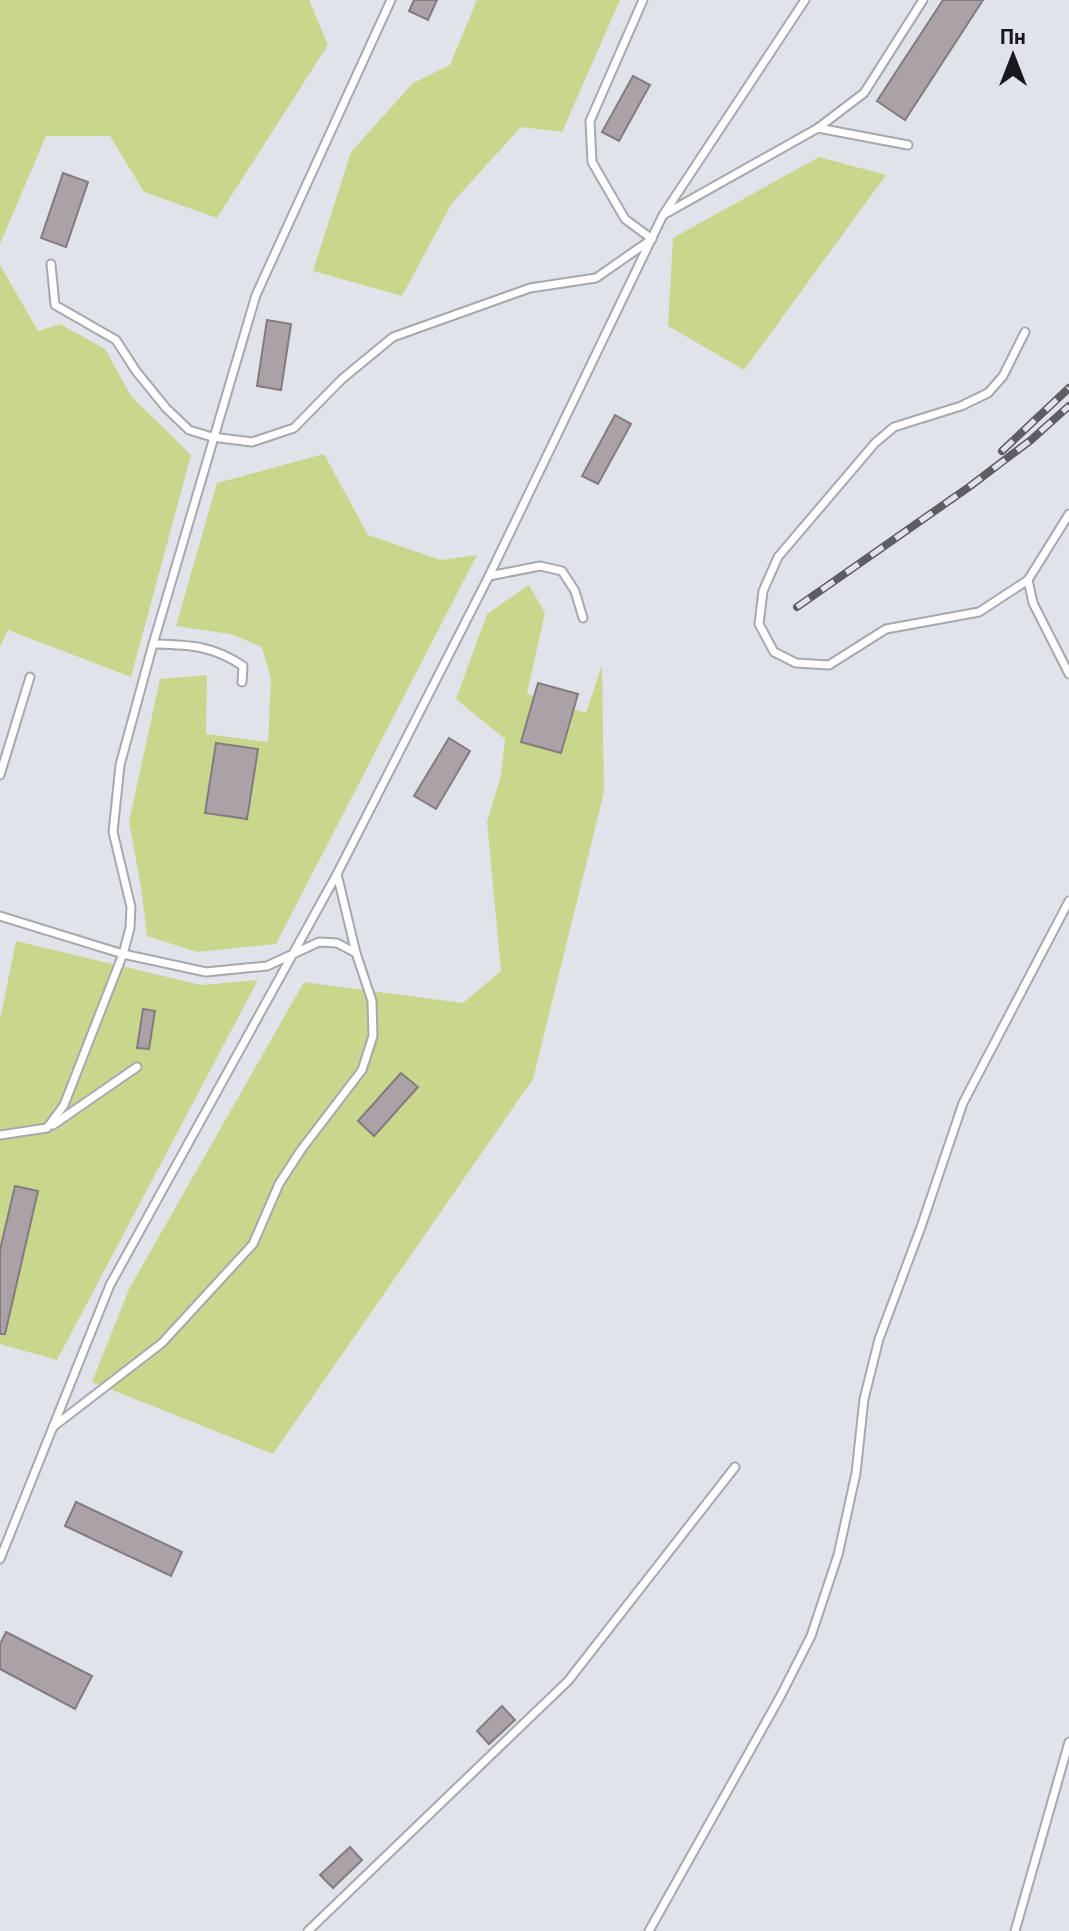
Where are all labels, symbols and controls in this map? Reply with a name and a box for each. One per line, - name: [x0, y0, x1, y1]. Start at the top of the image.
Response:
- north arrow: [973, 16, 1053, 96]
- text: Пн: [1000, 22, 1026, 50]

